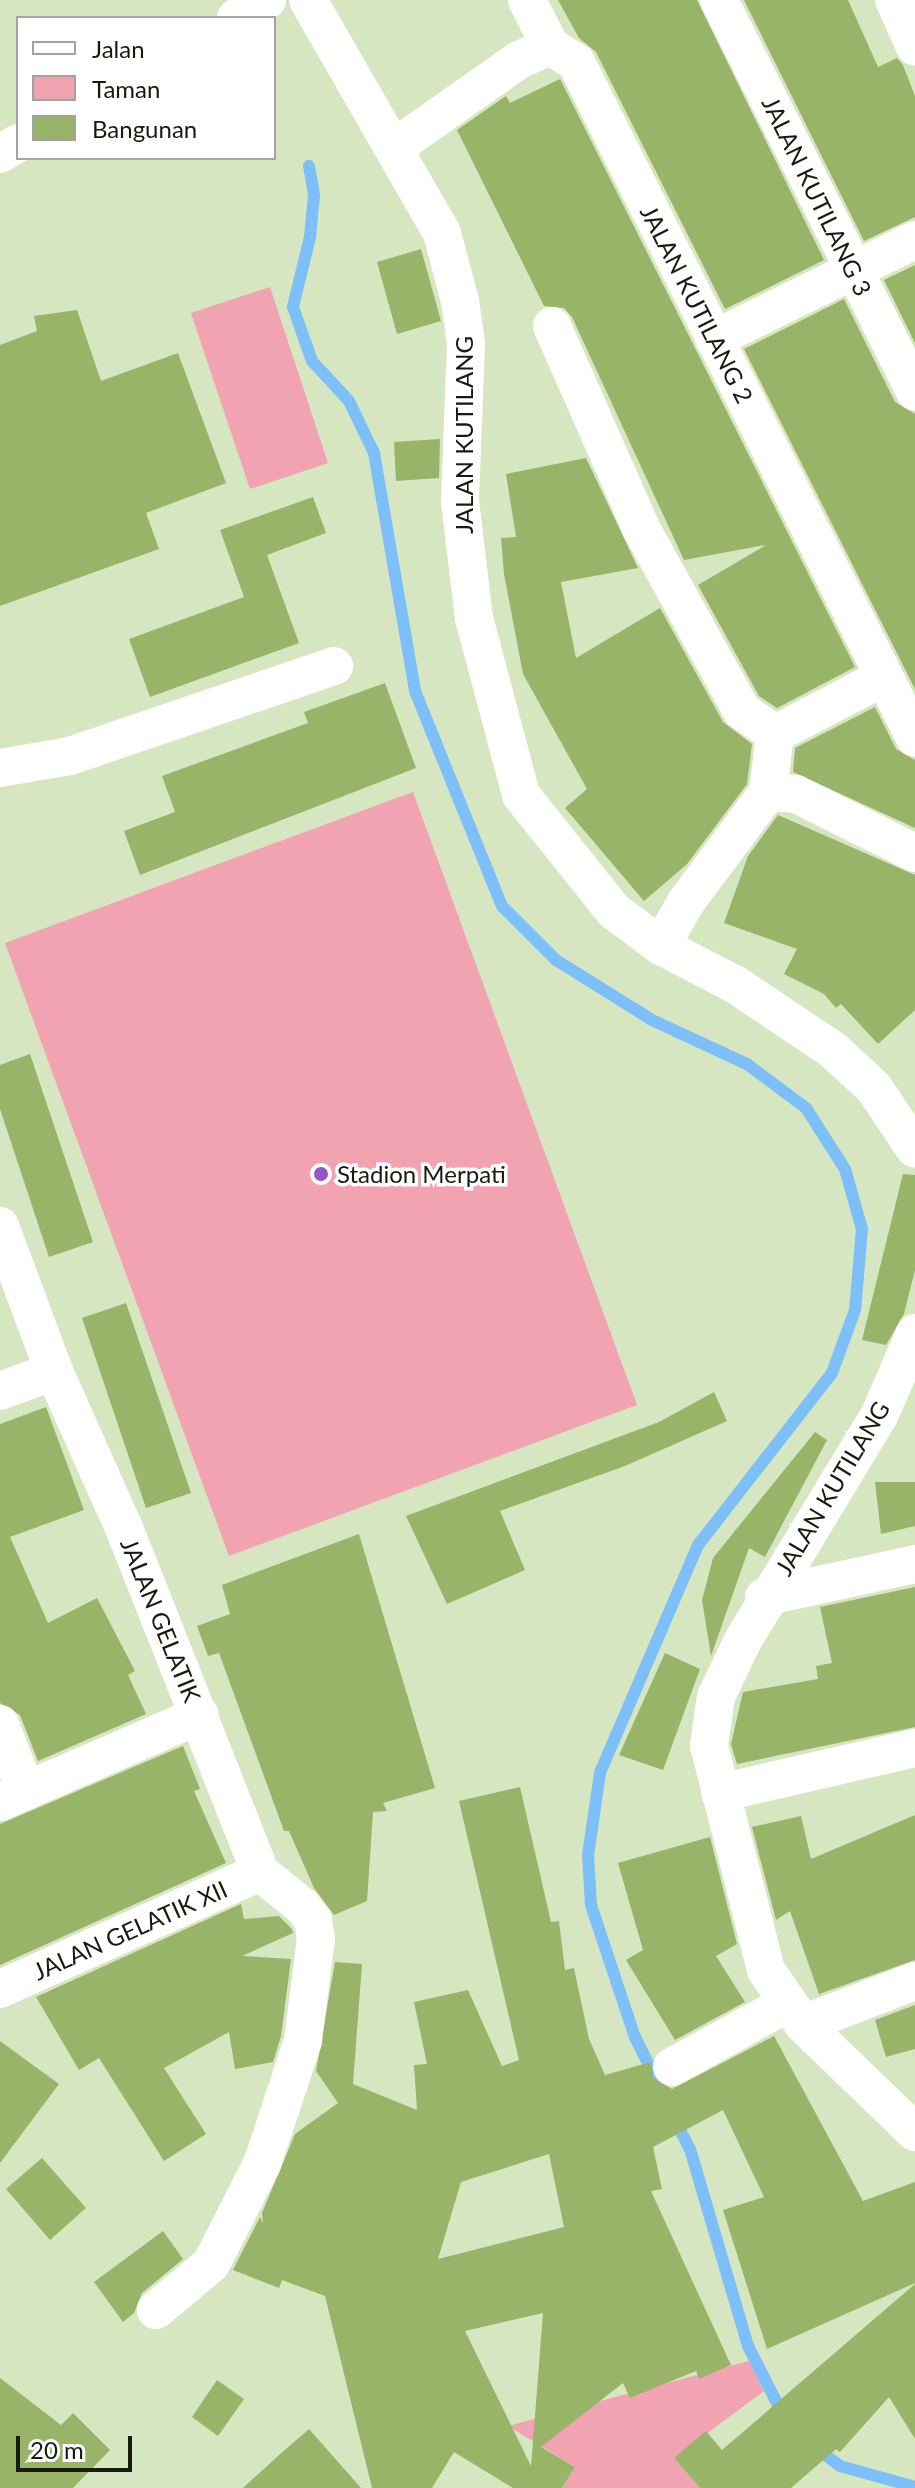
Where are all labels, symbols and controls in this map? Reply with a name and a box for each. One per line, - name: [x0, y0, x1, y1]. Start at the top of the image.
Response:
- legend: [16, 16, 276, 160]
- text: Jalan: [92, 34, 145, 63]
- text: Taman: [92, 74, 160, 103]
- street label: JALAN KUTILANG 3: [756, 92, 878, 300]
- text: Bangunan: [92, 114, 197, 143]
- street label: JALAN KUTILANG 2: [635, 200, 759, 408]
- street label: JALAN KUTILANG: [450, 336, 478, 534]
- place label: Stadion Merpati: [337, 1160, 506, 1188]
- marker: Stadion Merpati: [312, 1165, 330, 1183]
- street label: JALAN KUTILANG: [769, 1396, 895, 1580]
- street label: JALAN GELATIK: [115, 1534, 207, 1706]
- street label: JALAN GELATIK XII: [28, 1874, 232, 1986]
- scale bar: [20, 2420, 136, 2470]
- text: 20 m: [30, 2435, 84, 2464]

